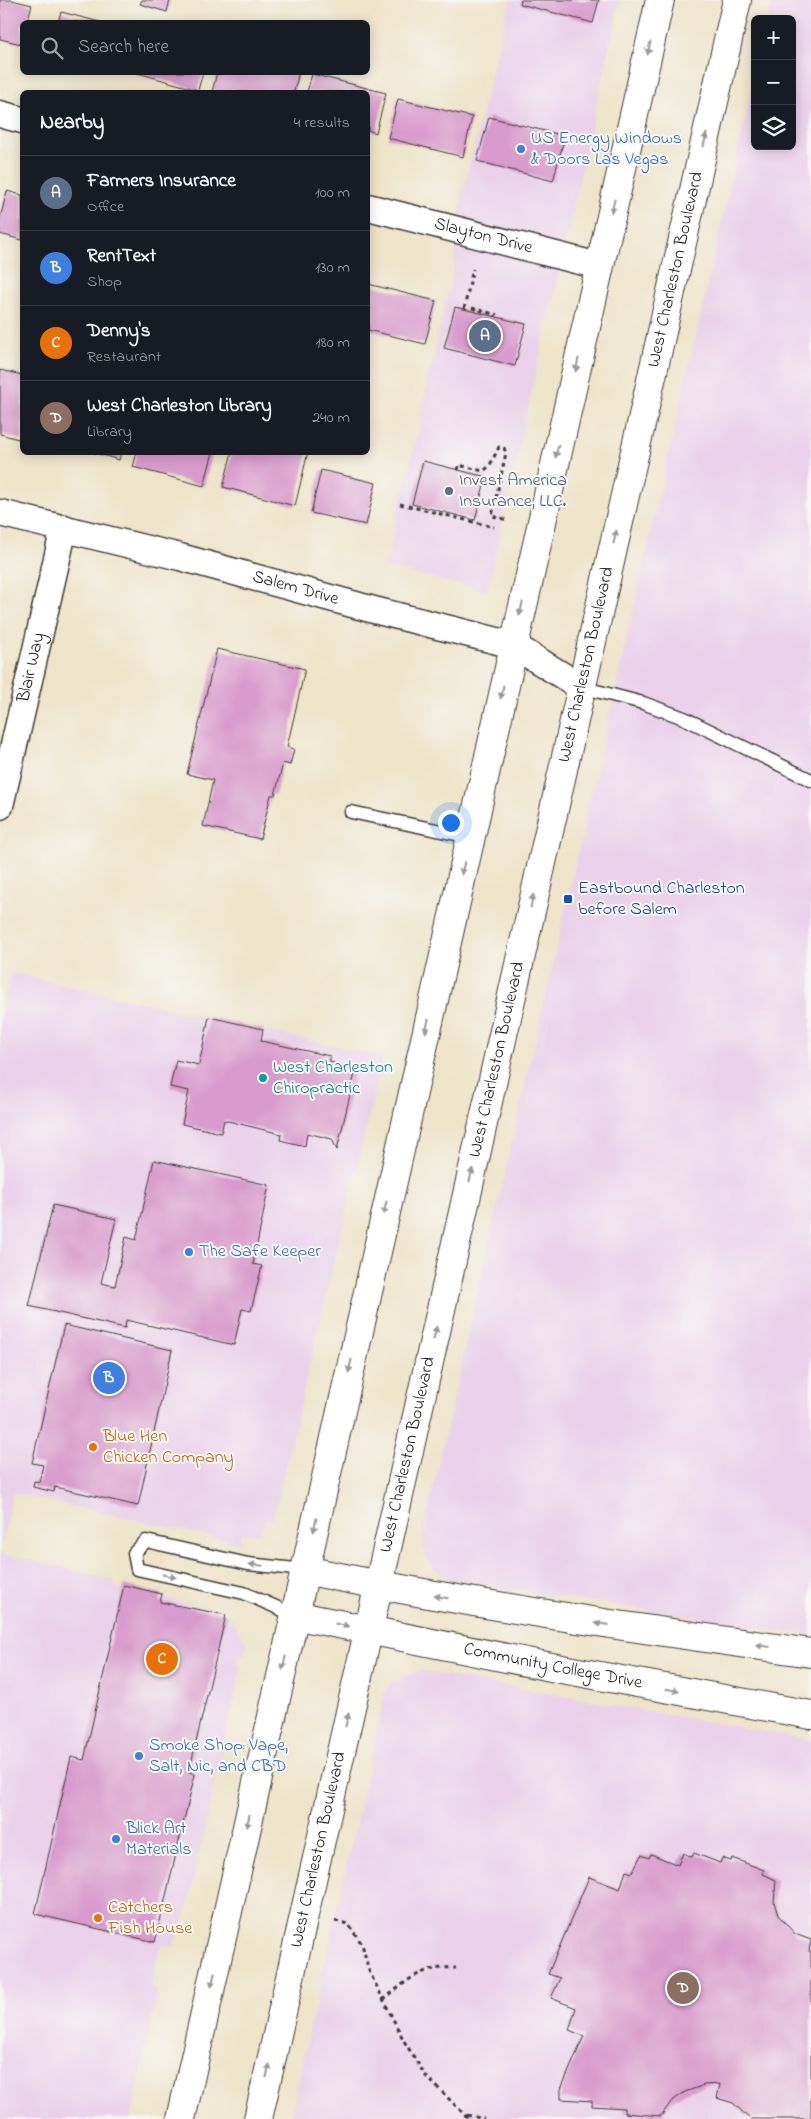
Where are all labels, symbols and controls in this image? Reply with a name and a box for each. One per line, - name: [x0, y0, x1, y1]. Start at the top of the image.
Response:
- map controls: [751, 15, 796, 150]
- button: +: [751, 15, 796, 60]
- search box: [20, 20, 370, 75]
- icon: search: [38, 34, 66, 62]
- text: Search here: [78, 34, 169, 61]
- one-way arrow: [645, 40, 653, 55]
- button: −: [751, 60, 796, 105]
- button: layers: [751, 105, 796, 150]
- text: Nearby: [40, 108, 104, 138]
- text: 4 results: [294, 111, 350, 135]
- place label: US Energy Windows & Doors Las Vegas: [531, 126, 682, 174]
- one-way arrow: [701, 132, 709, 147]
- marker: US Energy Windows & Doors Las Vegas: [515, 143, 527, 155]
- text: Farmers Insurance: [87, 168, 236, 195]
- street label: West Charleston Boulevard: [641, 169, 711, 370]
- text: A: [51, 181, 61, 205]
- text: 100 m: [315, 181, 350, 205]
- text: Office: [87, 195, 124, 219]
- one-way arrow: [609, 199, 617, 214]
- street label: Slayton Drive: [431, 211, 536, 262]
- text: RentText: [87, 243, 156, 270]
- text: B: [51, 256, 61, 280]
- text: 130 m: [315, 256, 350, 280]
- text: Shop: [87, 270, 122, 294]
- pin: A: [469, 317, 501, 355]
- text: Denny's: [87, 318, 150, 345]
- text: C: [52, 331, 60, 355]
- text: 180 m: [316, 331, 350, 355]
- text: Restaurant: [87, 345, 161, 369]
- one-way arrow: [573, 357, 581, 372]
- text: West Charleston Library: [87, 393, 272, 420]
- text: D: [50, 406, 62, 430]
- text: 240 m: [312, 406, 350, 430]
- text: Library: [87, 420, 132, 444]
- one-way arrow: [553, 443, 561, 458]
- place label: Invest America Insurance, LLC.: [459, 468, 567, 515]
- marker: Invest America Insurance, LLC.: [443, 485, 455, 497]
- one-way arrow: [611, 529, 619, 544]
- street label: Salem Drive: [249, 564, 342, 613]
- street label: West Charleston Boulevard: [552, 564, 621, 765]
- one-way arrow: [517, 602, 525, 617]
- street label: Blair Way: [11, 630, 52, 706]
- one-way arrow: [498, 685, 506, 701]
- your location: [438, 810, 464, 836]
- one-way arrow: [459, 860, 467, 875]
- place label: Eastbound Charleston before Salem: [578, 876, 745, 923]
- marker: Eastbound Charleston before Salem: [562, 893, 574, 905]
- one-way arrow: [528, 894, 536, 909]
- street label: West Charleston Boulevard: [463, 959, 532, 1160]
- one-way arrow: [423, 1019, 431, 1034]
- place label: West Charleston Chiropractic: [273, 1055, 393, 1102]
- marker: West Charleston Chiropractic: [257, 1072, 269, 1084]
- one-way arrow: [467, 1167, 475, 1182]
- one-way arrow: [381, 1200, 389, 1216]
- place label: The Safe Keeper: [199, 1239, 321, 1265]
- marker: The Safe Keeper: [183, 1246, 195, 1258]
- one-way arrow: [431, 1326, 439, 1341]
- street label: West Charleston Boulevard: [373, 1354, 443, 1555]
- pin: B: [93, 1359, 125, 1397]
- one-way arrow: [346, 1359, 354, 1374]
- place label: Blue Hen Chicken Company: [102, 1424, 234, 1471]
- marker: Blue Hen Chicken Company: [87, 1441, 99, 1453]
- one-way arrow: [310, 1517, 318, 1533]
- one-way arrow: [248, 1560, 264, 1568]
- one-way arrow: [161, 1572, 176, 1580]
- one-way arrow: [433, 1593, 449, 1601]
- one-way arrow: [593, 1620, 609, 1628]
- one-way arrow: [334, 1621, 349, 1629]
- street label: Community College Drive: [461, 1637, 645, 1697]
- pin: C: [146, 1640, 178, 1678]
- one-way arrow: [754, 1642, 770, 1650]
- one-way arrow: [280, 1655, 288, 1670]
- one-way arrow: [665, 1686, 681, 1694]
- one-way arrow: [343, 1712, 351, 1727]
- place label: Smoke Shop: Vape, Salt, Nic, and CBD: [149, 1733, 288, 1780]
- street label: West Charleston Boulevard: [284, 1749, 354, 1950]
- marker: Smoke Shop: Vape, Salt, Nic, and CBD: [133, 1750, 145, 1762]
- one-way arrow: [244, 1814, 252, 1829]
- place label: Blick Art Materials: [125, 1816, 191, 1863]
- marker: Blick Art Materials: [110, 1833, 122, 1845]
- place label: Catchers Fish House: [107, 1895, 193, 1942]
- marker: Catchers Fish House: [92, 1912, 104, 1924]
- pin: D: [667, 1969, 699, 2007]
- one-way arrow: [209, 1972, 217, 1987]
- one-way arrow: [264, 2064, 272, 2079]

